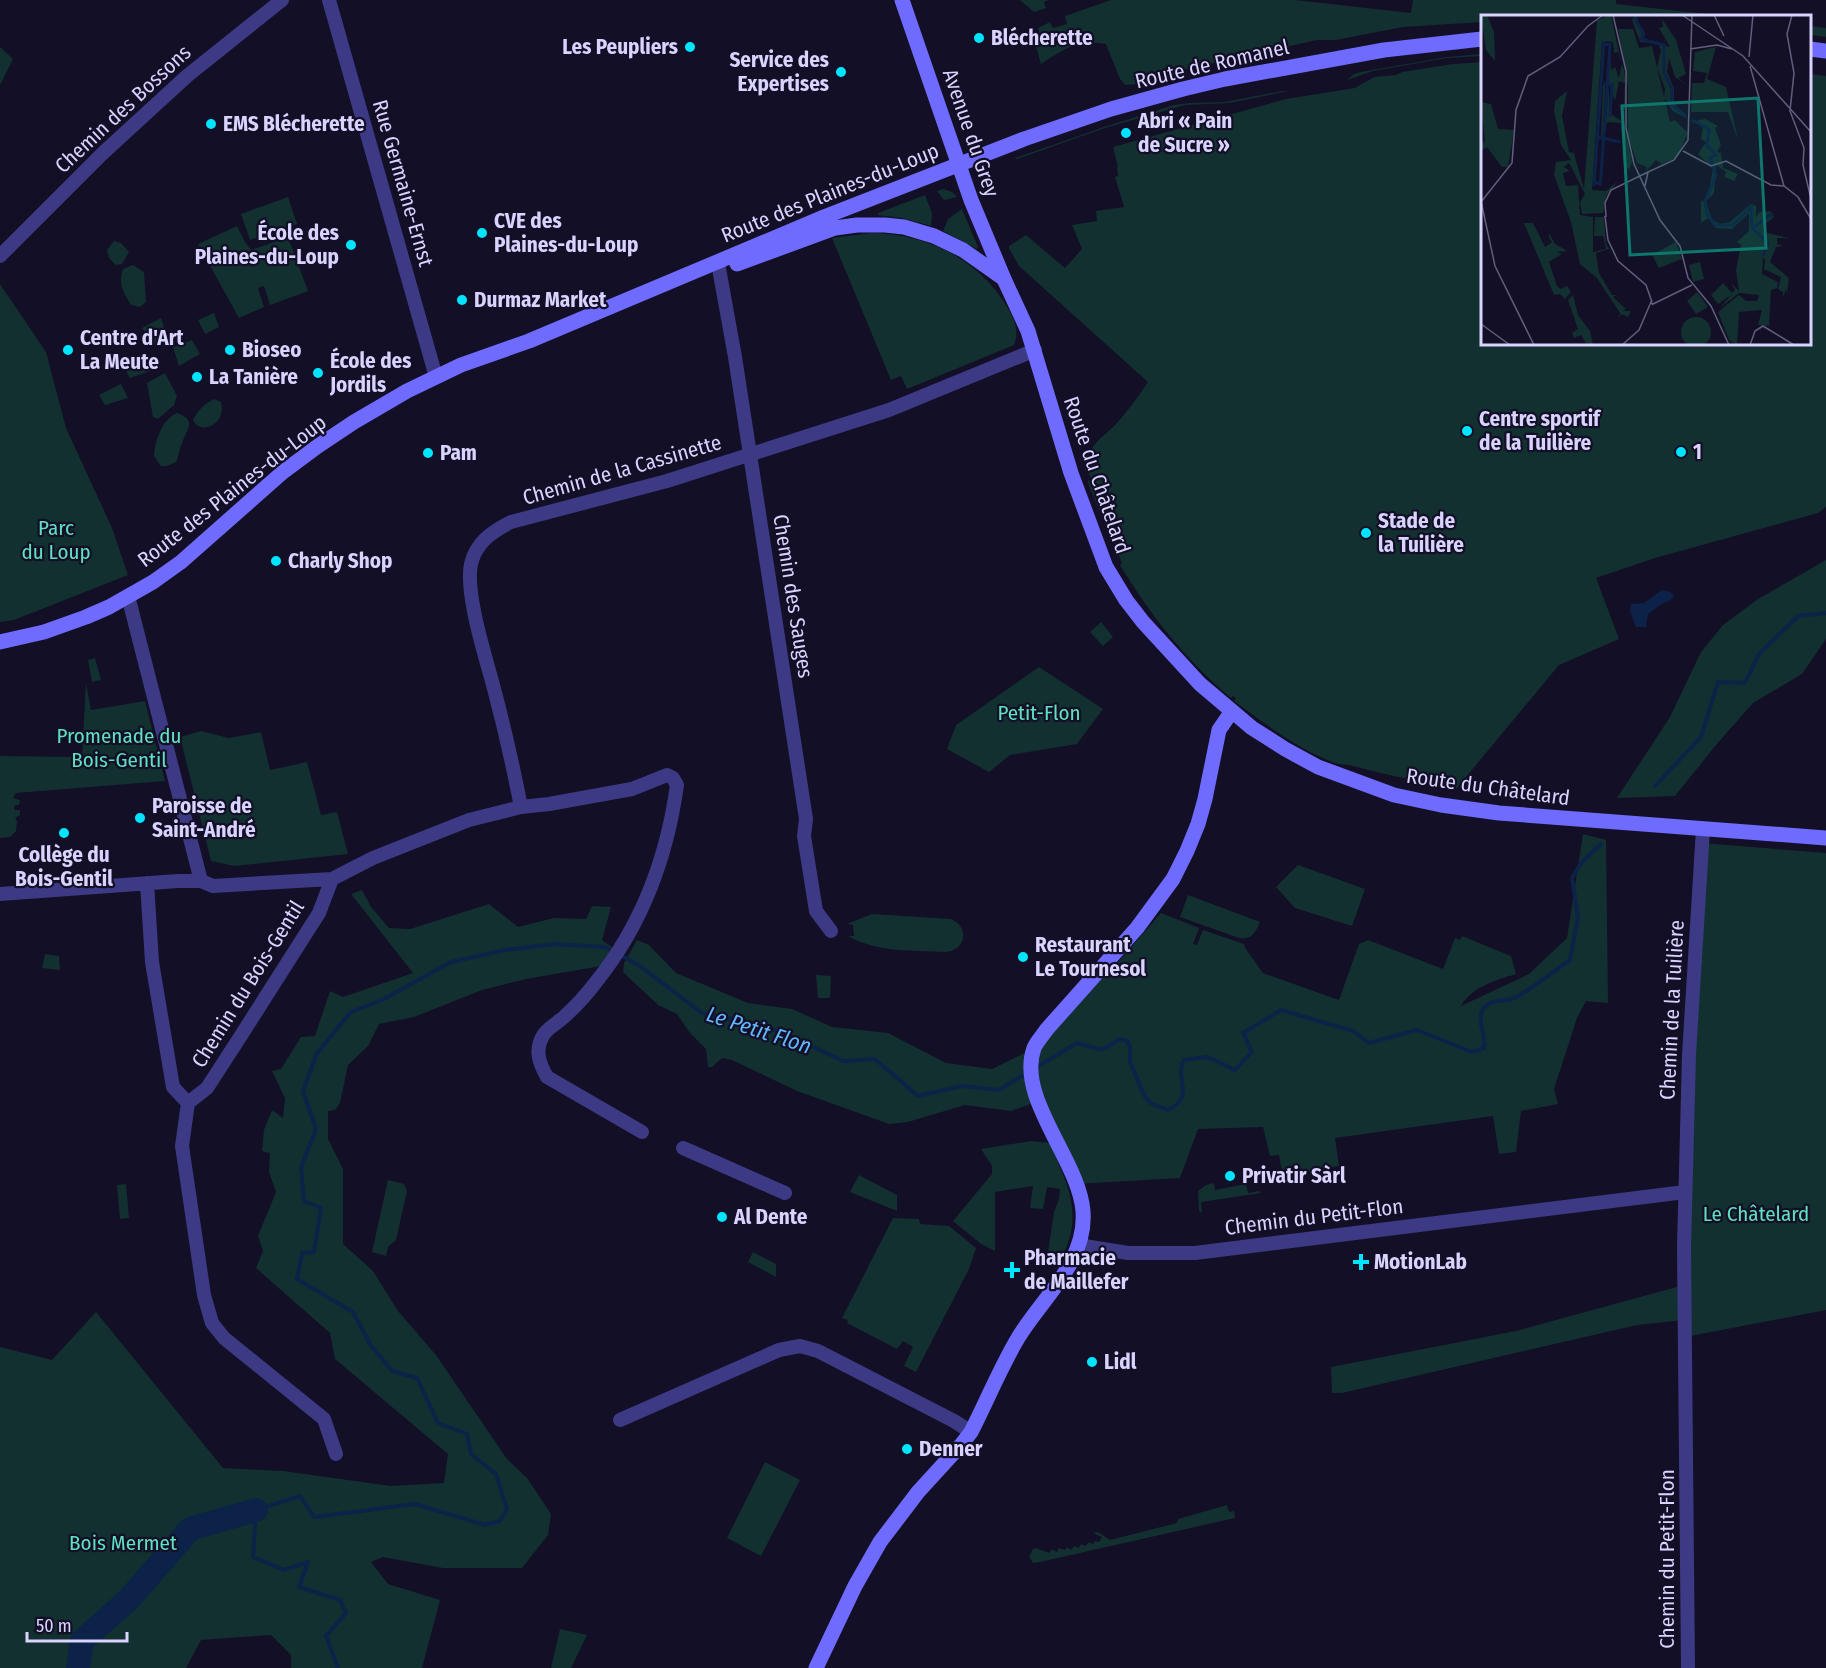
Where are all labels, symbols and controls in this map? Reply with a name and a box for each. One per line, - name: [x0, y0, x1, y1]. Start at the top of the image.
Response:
- inset map: [1481, 15, 1811, 345]
- place label: Blécherette: [991, 25, 1093, 51]
- marker: Blécherette: [972, 31, 986, 45]
- place label: Les Peupliers: [562, 34, 678, 60]
- street label: Route de Romanel: [1132, 34, 1292, 94]
- street label: Chemin des Bossons: [50, 39, 196, 179]
- marker: Les Peupliers: [683, 40, 697, 54]
- place label: Service des Expertises: [729, 47, 829, 97]
- marker: Service des Expertises: [834, 65, 848, 79]
- street label: Avenue du Grey: [937, 66, 1005, 201]
- street label: Rue Germaine-Ernst: [367, 97, 439, 270]
- place label: Abri « Pain de Sucre »: [1137, 108, 1232, 158]
- place label: EMS Blécherette: [223, 111, 365, 137]
- marker: EMS Blécherette: [204, 117, 218, 131]
- marker: Abri « Pain de Sucre »: [1119, 126, 1133, 140]
- street label: Route des Plaines-du-Loup: [717, 137, 943, 249]
- place label: CVE des Plaines-du-Loup: [494, 208, 638, 258]
- place label: École des Plaines-du-Loup: [195, 219, 339, 270]
- marker: CVE des Plaines-du-Loup: [475, 226, 489, 240]
- marker: École des Plaines-du-Loup: [344, 238, 358, 252]
- place label: Durmaz Market: [474, 287, 607, 313]
- marker: Durmaz Market: [455, 293, 469, 307]
- place label: Centre d'Art La Meute: [80, 325, 184, 375]
- place label: Bioseo: [242, 337, 301, 363]
- marker: Centre d'Art La Meute: [61, 343, 75, 357]
- marker: Bioseo: [223, 343, 237, 357]
- place label: École des Jordils: [329, 347, 411, 398]
- place label: La Tanière: [209, 364, 298, 390]
- marker: École des Jordils: [311, 366, 325, 380]
- marker: La Tanière: [190, 370, 204, 384]
- street label: Route du Châtelard: [1058, 393, 1136, 557]
- place label: Centre sportif de la Tuilière: [1479, 406, 1602, 456]
- street label: Route des Plaines-du-Loup: [132, 409, 332, 573]
- marker: Centre sportif de la Tuilière: [1460, 424, 1474, 438]
- street label: Chemin de la Cassinette: [520, 429, 724, 511]
- place label: 1: [1693, 439, 1702, 465]
- place label: Pam: [440, 440, 477, 466]
- marker: 1: [1674, 445, 1688, 459]
- marker: Pam: [421, 446, 435, 460]
- place label: Stade de la Tuilière: [1378, 508, 1464, 558]
- street label: Chemin des Sauges: [767, 512, 819, 680]
- park label: Parc du Loup: [21, 515, 91, 565]
- marker: Stade de la Tuilière: [1359, 526, 1373, 540]
- place label: Charly Shop: [288, 548, 392, 574]
- marker: Charly Shop: [269, 554, 283, 568]
- park label: Petit-Flon: [997, 700, 1081, 726]
- park label: Promenade du Bois-Gentil: [56, 723, 182, 773]
- street label: Route du Châtelard: [1405, 763, 1571, 811]
- place label: Paroisse de Saint-André: [152, 793, 256, 843]
- marker: Paroisse de Saint-André: [133, 811, 147, 825]
- marker: Collège du Bois-Gentil: [57, 826, 71, 840]
- place label: Collège du Bois-Gentil: [15, 842, 113, 892]
- street label: Chemin du Bois-Gentil: [186, 895, 310, 1072]
- street label: Chemin de la Tuilière: [1654, 919, 1690, 1101]
- place label: Restaurant Le Tournesol: [1035, 932, 1146, 982]
- marker: Restaurant Le Tournesol: [1016, 950, 1030, 964]
- water label: Le Petit Flon: [703, 1000, 815, 1060]
- place label: Privatir Sàrl: [1242, 1163, 1346, 1189]
- marker: Privatir Sàrl: [1223, 1169, 1237, 1183]
- street label: Chemin du Petit-Flon: [1223, 1193, 1405, 1241]
- park label: Le Châtelard: [1703, 1201, 1809, 1227]
- place label: Al Dente: [733, 1204, 808, 1230]
- marker: Al Dente: [715, 1210, 729, 1224]
- place label: Pharmacie de Maillefer: [1024, 1245, 1129, 1295]
- place label: MotionLab: [1374, 1249, 1467, 1275]
- marker: MotionLab: [1352, 1253, 1370, 1271]
- marker: Pharmacie de Maillefer: [1005, 1263, 1019, 1277]
- place label: Lidl: [1104, 1349, 1137, 1375]
- marker: Lidl: [1085, 1355, 1099, 1369]
- place label: Denner: [919, 1436, 983, 1462]
- marker: Denner: [900, 1442, 914, 1456]
- street label: Chemin du Petit-Flon: [1654, 1469, 1680, 1649]
- park label: Bois Mermet: [69, 1530, 177, 1556]
- scale bar: [27, 1605, 128, 1643]
- text: 50 m: [36, 1615, 72, 1637]

